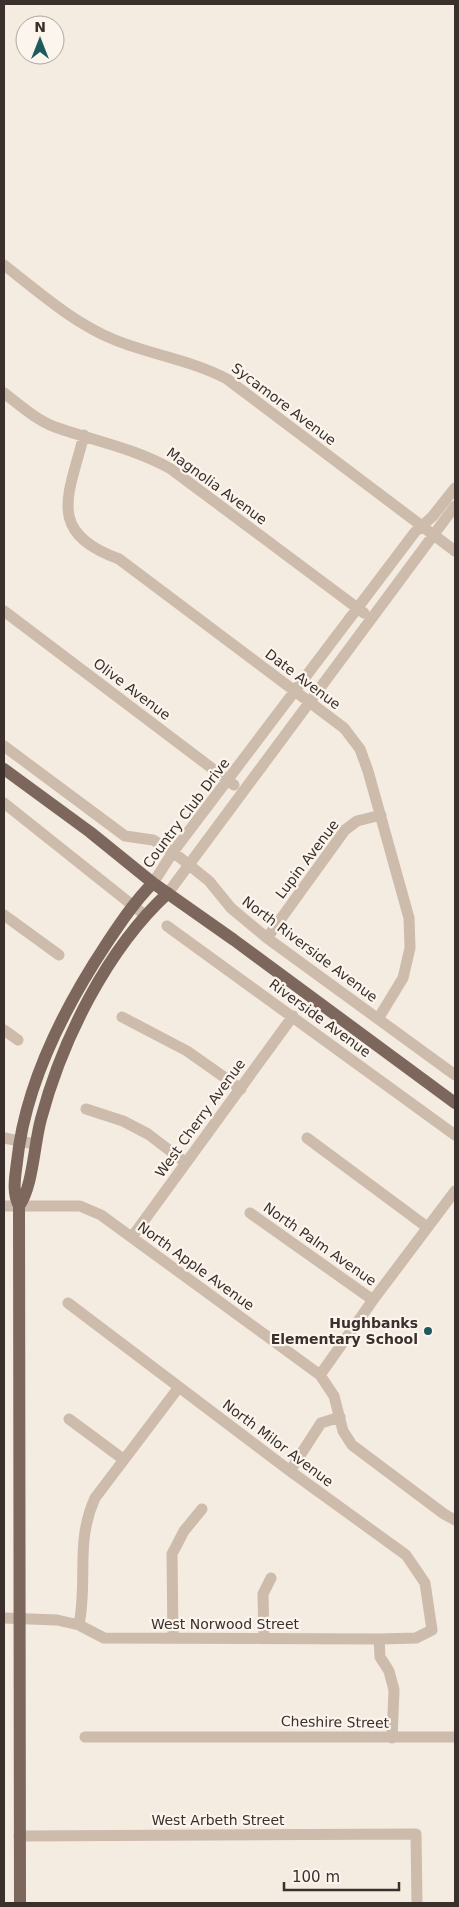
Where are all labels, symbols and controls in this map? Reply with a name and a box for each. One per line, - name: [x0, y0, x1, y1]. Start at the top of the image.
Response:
- north arrow: [15, 15, 65, 65]
- text: N: [34, 19, 46, 35]
- street label: Sycamore Avenue: [229, 360, 339, 448]
- street label: Magnolia Avenue: [164, 444, 270, 528]
- street label: Date Avenue: [262, 646, 344, 712]
- street label: Olive Avenue: [90, 655, 174, 723]
- street label: Country Club Drive: [140, 755, 232, 871]
- street label: Lupin Avenue: [272, 816, 342, 902]
- street label: North Riverside Avenue: [239, 893, 381, 1005]
- street label: Riverside Avenue: [266, 976, 374, 1060]
- street label: West Cherry Avenue: [152, 1056, 248, 1180]
- street label: North Palm Avenue: [261, 1199, 379, 1289]
- street label: North Apple Avenue: [135, 1218, 257, 1314]
- place label: Hughbanks Elementary School: [271, 1315, 418, 1347]
- marker: Hughbanks Elementary School: [422, 1325, 434, 1337]
- street label: North Milor Avenue: [220, 1396, 336, 1490]
- street label: West Norwood Street: [151, 1616, 300, 1632]
- street label: Cheshire Street: [281, 1713, 390, 1731]
- street label: West Arbeth Street: [151, 1812, 285, 1828]
- scale bar: [284, 1860, 399, 1892]
- text: 100 m: [292, 1868, 340, 1886]

